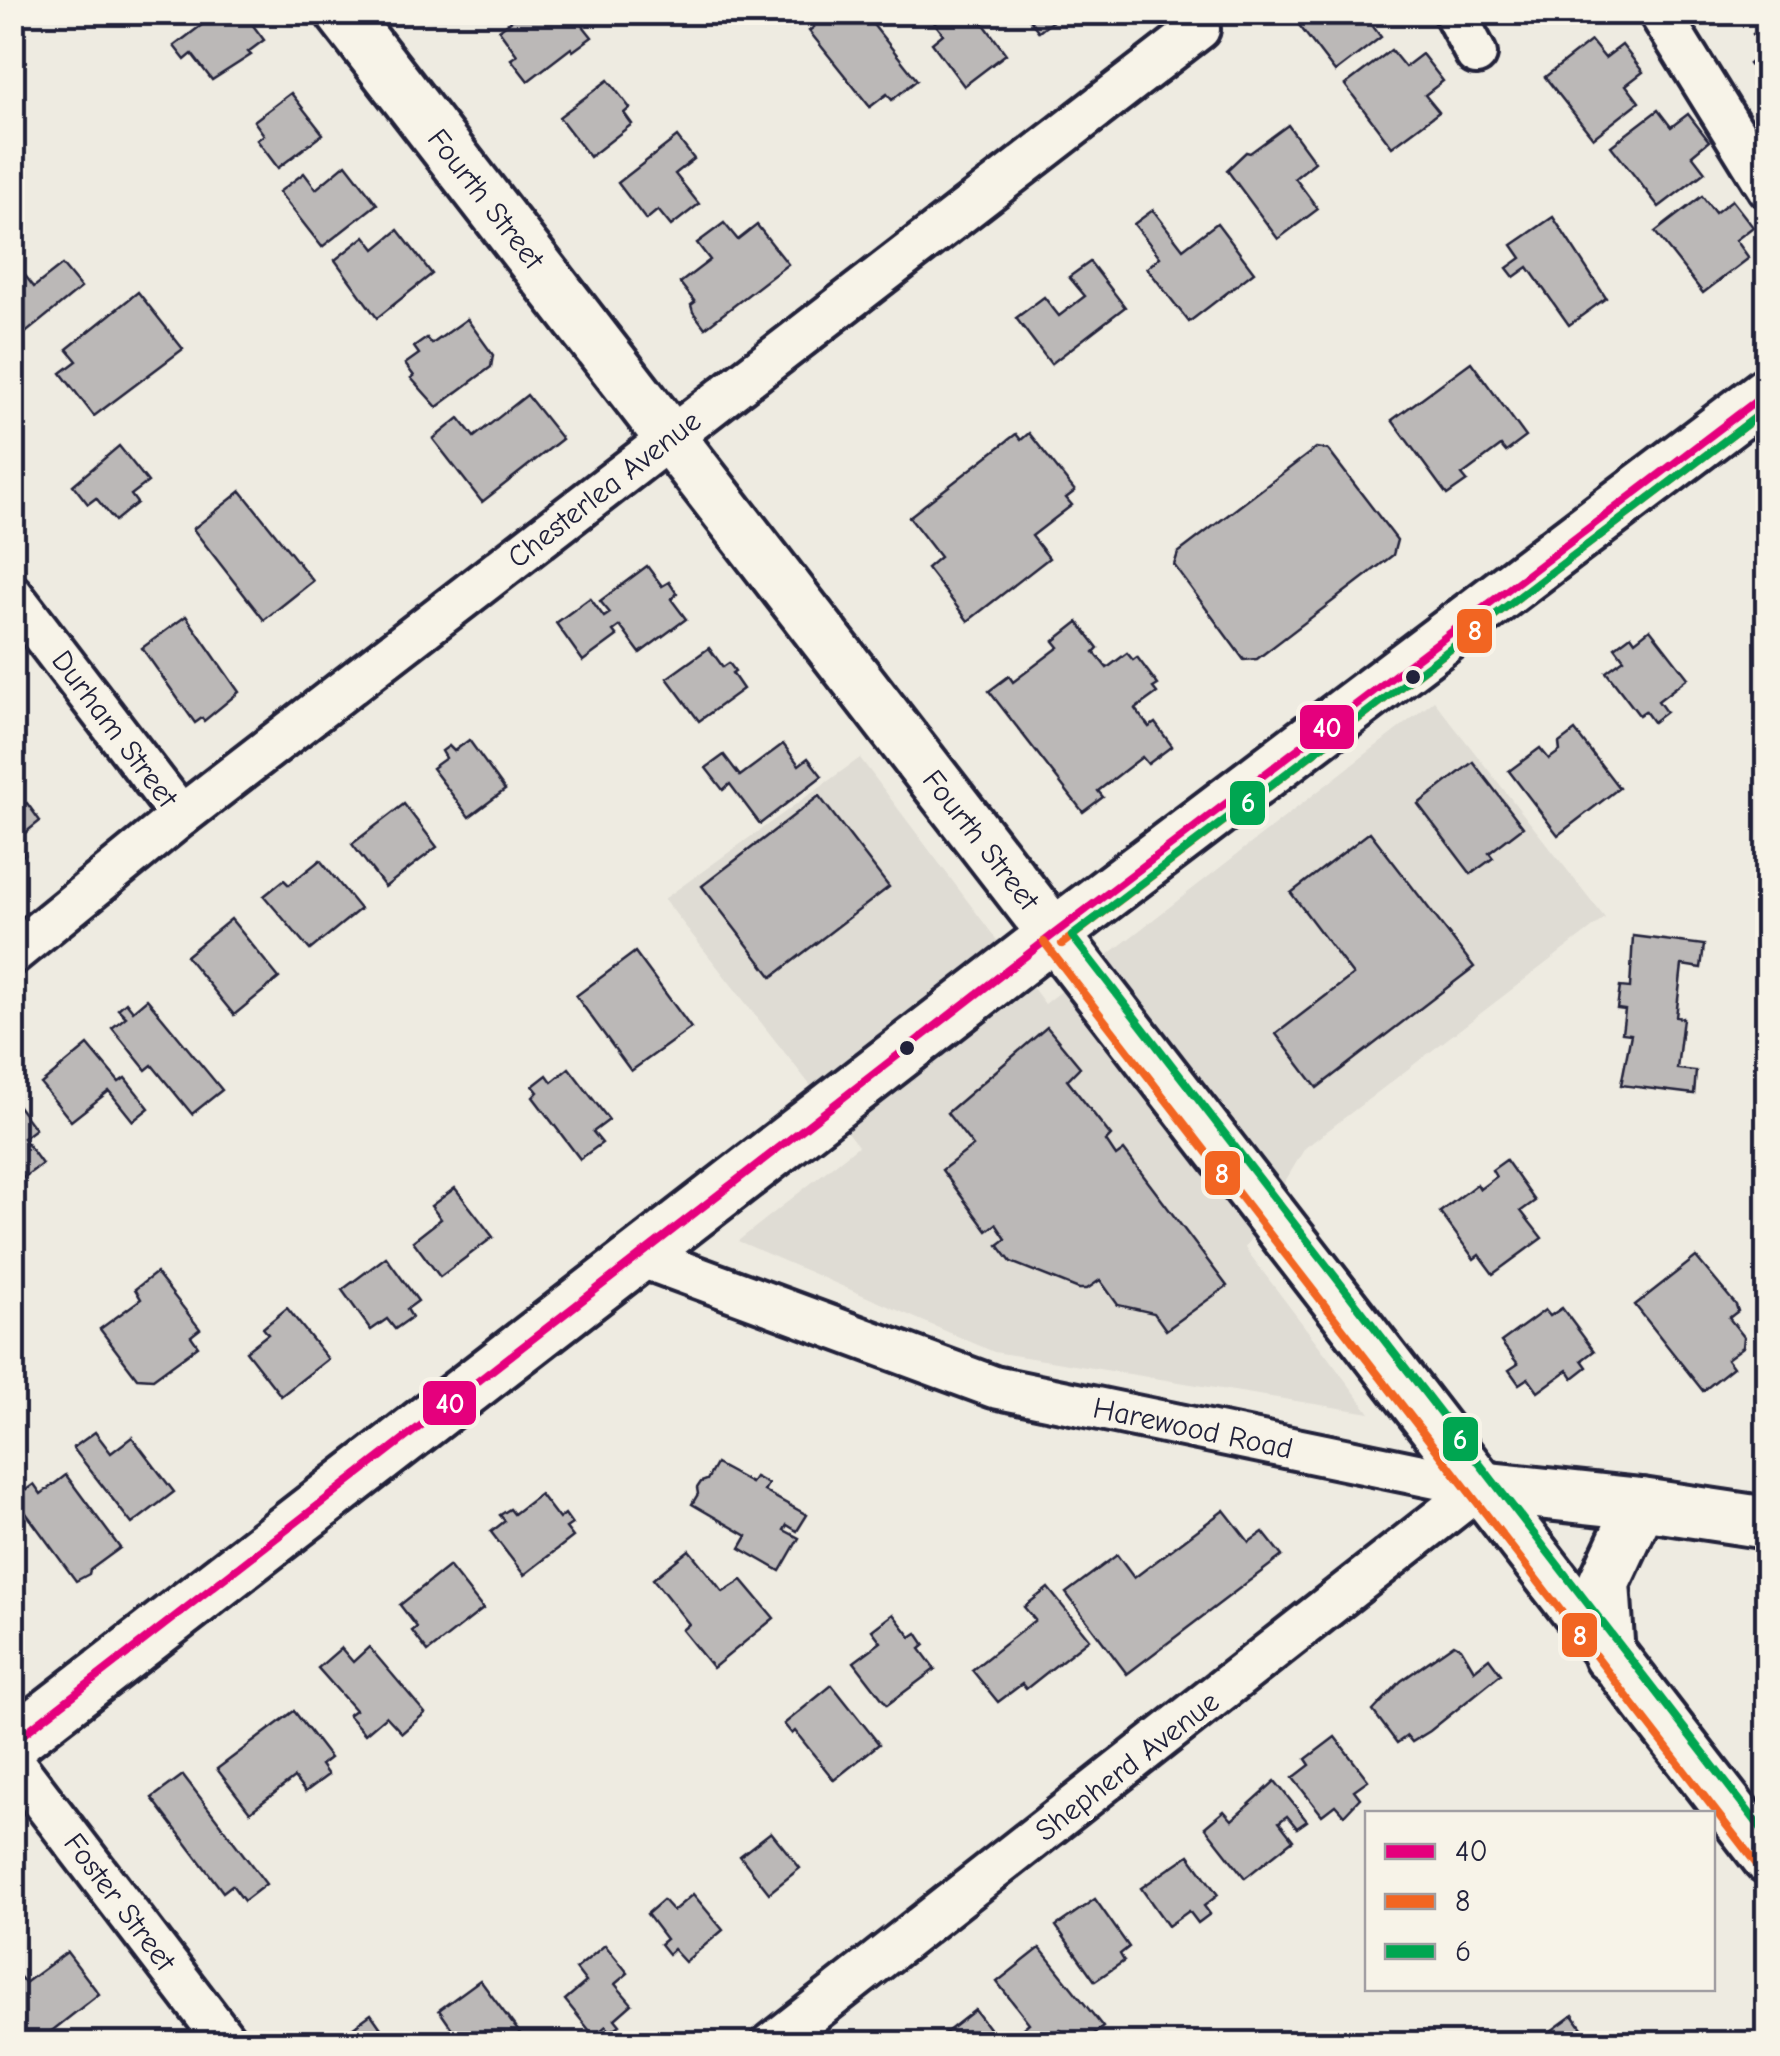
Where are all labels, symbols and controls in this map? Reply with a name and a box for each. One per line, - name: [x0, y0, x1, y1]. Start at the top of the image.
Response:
- street label: Fourth Street: [420, 122, 552, 278]
- street label: Chesterlea Avenue: [501, 403, 708, 576]
- line badge: 8: [1455, 607, 1494, 655]
- text: 8: [1468, 615, 1482, 647]
- street label: Durham Street: [44, 644, 186, 816]
- unlabelled marker: [1403, 667, 1423, 687]
- line badge: 40: [1298, 703, 1356, 751]
- text: 40: [1312, 712, 1342, 744]
- street label: Fourth Street: [915, 763, 1047, 919]
- line badge: 6: [1228, 779, 1267, 827]
- text: 6: [1241, 787, 1255, 819]
- unlabelled marker: [897, 1038, 917, 1058]
- line badge: 8: [1203, 1149, 1242, 1197]
- text: 8: [1215, 1158, 1229, 1190]
- line badge: 40: [421, 1379, 478, 1427]
- text: 40: [435, 1388, 465, 1420]
- street label: Harewood Road: [1090, 1390, 1296, 1467]
- line badge: 6: [1441, 1415, 1480, 1463]
- text: 6: [1453, 1424, 1467, 1456]
- line badge: 8: [1560, 1611, 1599, 1659]
- text: 8: [1573, 1620, 1587, 1652]
- street label: Shepherd Avenue: [1029, 1684, 1226, 1849]
- legend: [1365, 1811, 1715, 1991]
- street label: Foster Street: [56, 1826, 184, 1979]
- text: 40: [1455, 1834, 1488, 1869]
- text: 8: [1455, 1884, 1470, 1919]
- text: 6: [1455, 1934, 1471, 1969]

